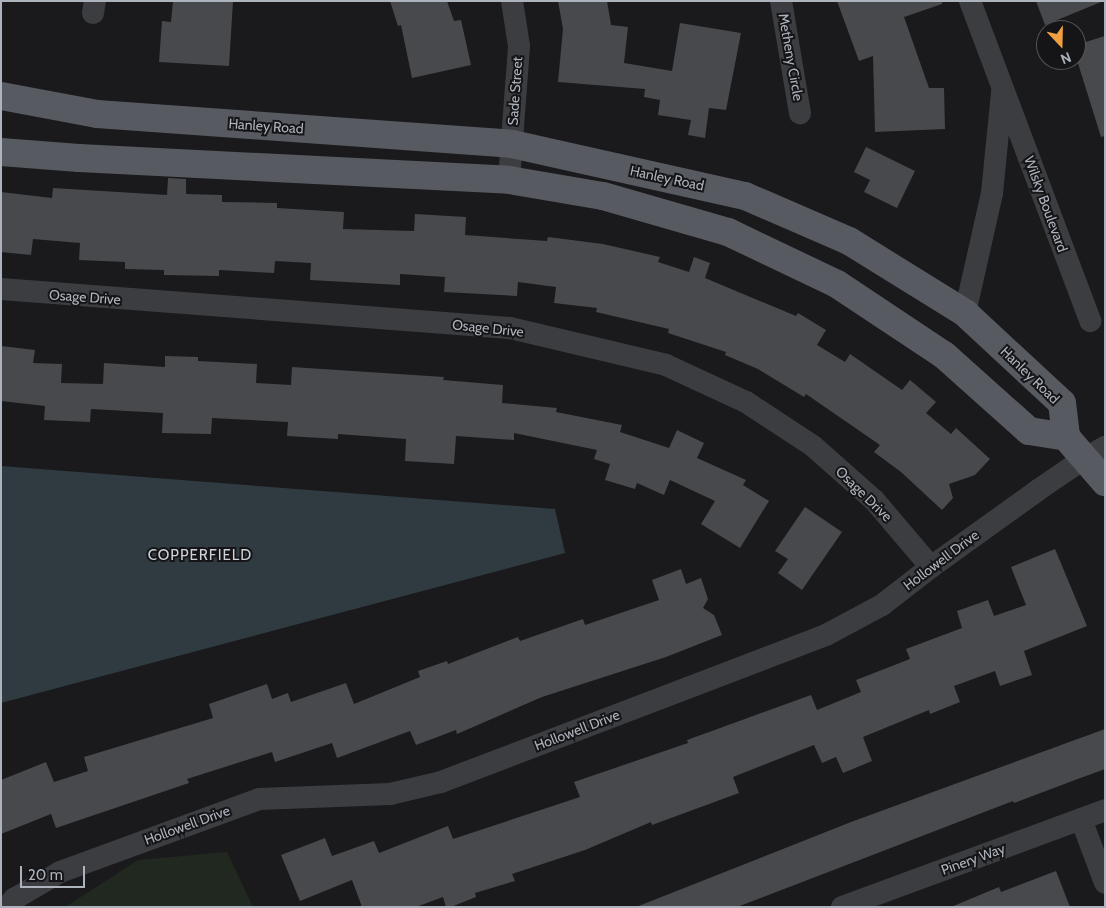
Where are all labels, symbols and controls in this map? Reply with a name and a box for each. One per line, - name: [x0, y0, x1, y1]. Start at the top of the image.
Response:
- street label: Metheny Circle: [775, 12, 807, 102]
- north arrow: [1036, 20, 1086, 70]
- text: N: [1058, 48, 1074, 68]
- street label: Sade Street: [504, 56, 526, 126]
- street label: Hanley Road: [228, 115, 304, 137]
- street label: Wilsky Boulevard: [1021, 154, 1071, 254]
- street label: Hanley Road: [628, 162, 706, 194]
- street label: Osage Drive: [49, 286, 121, 308]
- street label: Osage Drive: [451, 316, 525, 340]
- street label: Hanley Road: [997, 343, 1063, 407]
- street label: Osage Drive: [832, 463, 896, 525]
- street label: Hollowell Drive: [900, 526, 982, 594]
- district label: COPPERFIELD: [146, 547, 254, 565]
- street label: Hollowell Drive: [532, 706, 622, 754]
- street label: Hollowell Drive: [142, 802, 232, 848]
- street label: Pinery Way: [939, 840, 1007, 878]
- scale bar: [22, 856, 88, 888]
- text: 20 m: [28, 866, 63, 884]

